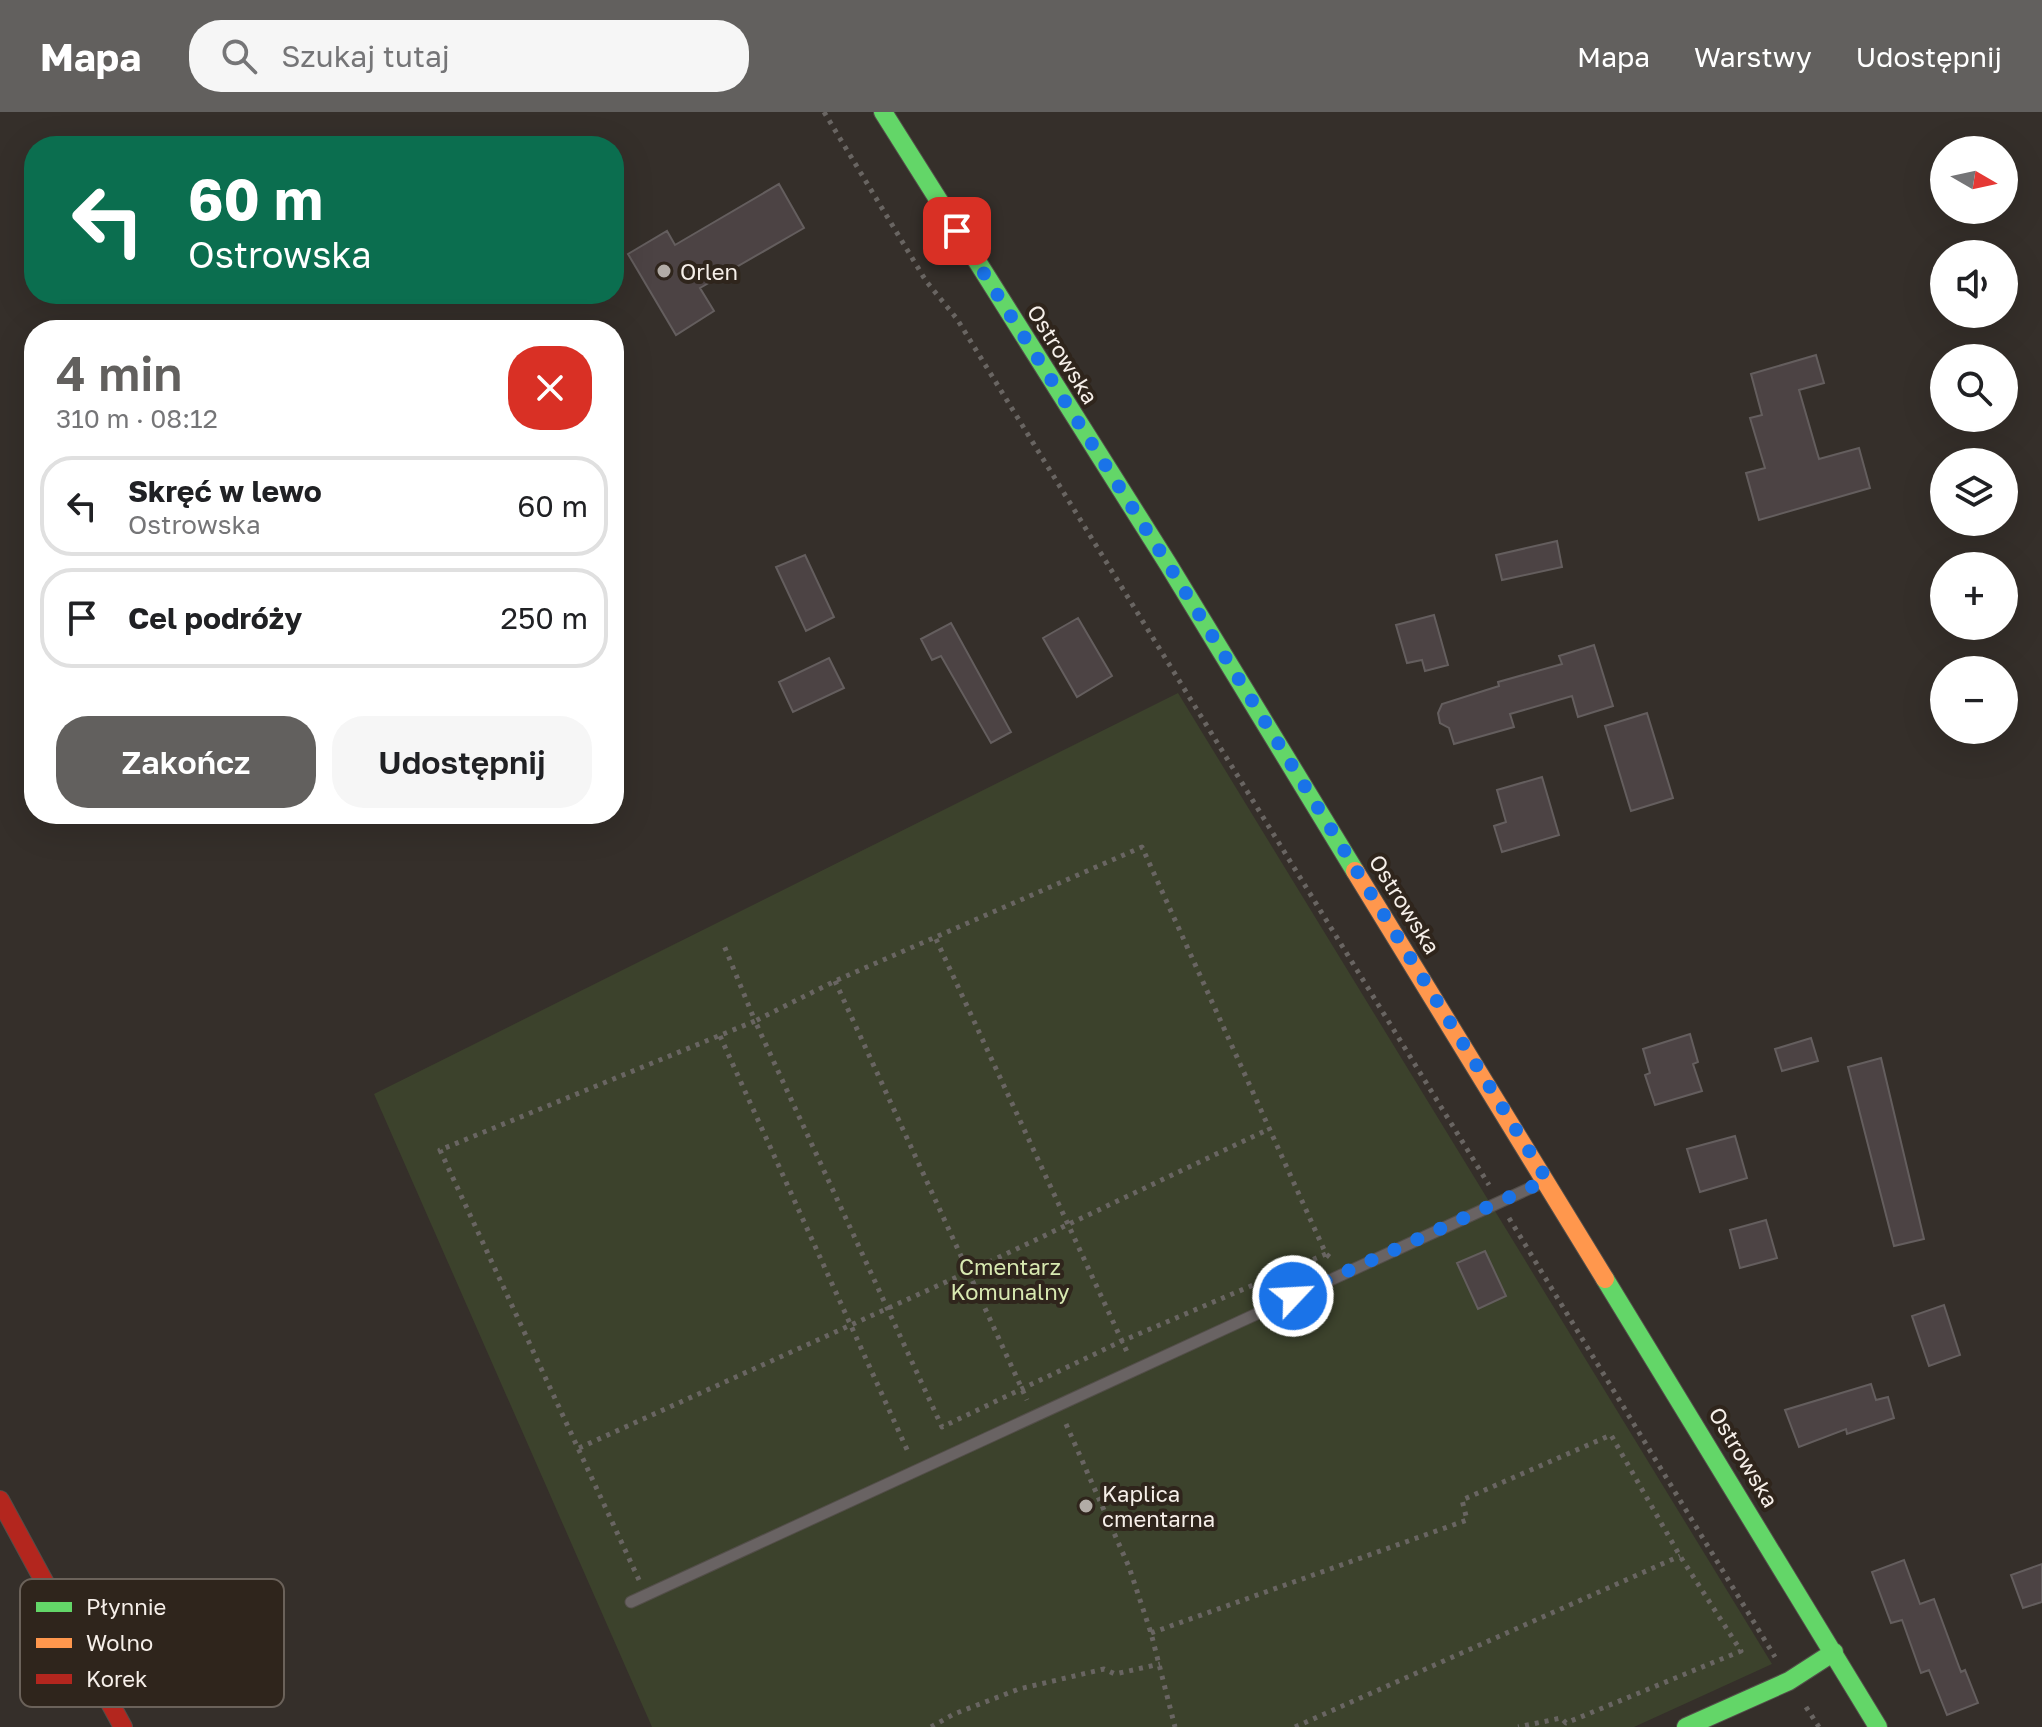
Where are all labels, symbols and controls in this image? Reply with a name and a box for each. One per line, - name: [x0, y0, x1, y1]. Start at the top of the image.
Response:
- search box: [189, 20, 749, 92]
- text: Mapa: [40, 34, 141, 79]
- icon: search: [217, 34, 261, 78]
- text: Szukaj tutaj: [281, 38, 450, 74]
- text: Mapa: [1577, 40, 1650, 73]
- text: Warstwy: [1694, 40, 1812, 73]
- text: Udostępnij: [1856, 40, 2002, 73]
- north arrow: [1930, 136, 2018, 224]
- map controls: [1930, 136, 2018, 744]
- text: 60 m: [188, 165, 323, 232]
- icon: left: [56, 168, 160, 272]
- pin: [923, 197, 991, 265]
- icon: arrive: [935, 209, 979, 253]
- text: Ostrowska: [188, 233, 372, 276]
- button: sound: [1930, 240, 2018, 328]
- place label: Orlen: [680, 258, 738, 285]
- marker: Orlen: [655, 262, 673, 280]
- street label: Ostrowska: [1022, 299, 1104, 409]
- text: 4 min: [56, 344, 182, 402]
- button: search: [1930, 344, 2018, 432]
- button: close: [508, 346, 592, 430]
- text: 310 m · 08:12: [56, 403, 218, 434]
- button: layers: [1930, 448, 2018, 536]
- text: Skręć w lewo: [128, 473, 322, 509]
- icon: left: [60, 484, 104, 528]
- text: 60 m: [517, 488, 588, 524]
- text: Ostrowska: [128, 509, 261, 540]
- button: +: [1930, 552, 2018, 640]
- icon: arrive: [60, 596, 104, 640]
- text: Cel podróży: [128, 600, 302, 636]
- text: 250 m: [501, 600, 588, 636]
- button: −: [1930, 656, 2018, 744]
- button: Zakończ: [56, 716, 316, 808]
- button: Udostępnij: [332, 716, 592, 808]
- street label: Ostrowska: [1364, 849, 1446, 959]
- park label: Cmentarz Komunalny: [950, 1253, 1070, 1305]
- position arrow: [1251, 1254, 1335, 1338]
- street label: Ostrowska: [1704, 1402, 1784, 1512]
- place label: Kaplica cmentarna: [1102, 1480, 1215, 1532]
- marker: Kaplica cmentarna: [1077, 1497, 1095, 1515]
- legend: [20, 1579, 284, 1707]
- text: Płynnie: [86, 1593, 166, 1620]
- text: Wolno: [86, 1629, 153, 1656]
- text: Korek: [86, 1665, 148, 1692]

